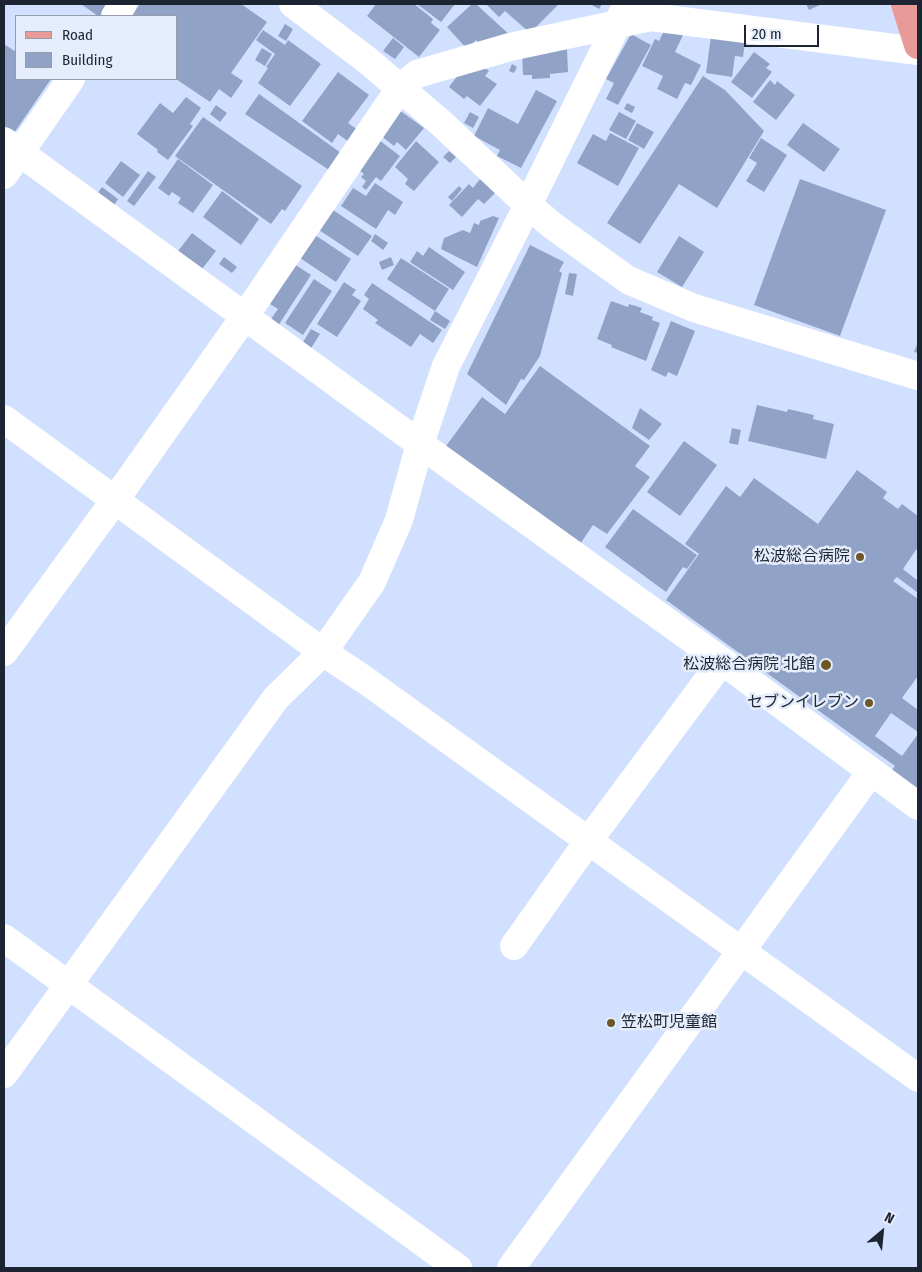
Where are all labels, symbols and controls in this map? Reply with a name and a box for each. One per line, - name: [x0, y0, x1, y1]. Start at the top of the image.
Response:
- legend: [15, 15, 178, 80]
- scale bar: [747, 15, 822, 47]
- text: 20 m: [752, 25, 782, 43]
- text: Road: [62, 26, 93, 44]
- text: Building: [62, 51, 113, 69]
- place label: 松波総合病院: [754, 547, 850, 567]
- marker: 松波総合病院: [854, 551, 866, 563]
- place label: 松波総合病院 北館: [683, 655, 815, 675]
- marker: 松波総合病院 北館: [819, 658, 833, 672]
- place label: セブンイレブン: [747, 693, 859, 713]
- marker: セブンイレブン: [863, 697, 875, 709]
- place label: 笠松町児童館: [621, 1013, 717, 1033]
- marker: 笠松町児童館: [605, 1017, 617, 1029]
- north arrow: [857, 1207, 907, 1257]
- text: N: [882, 1209, 897, 1228]

